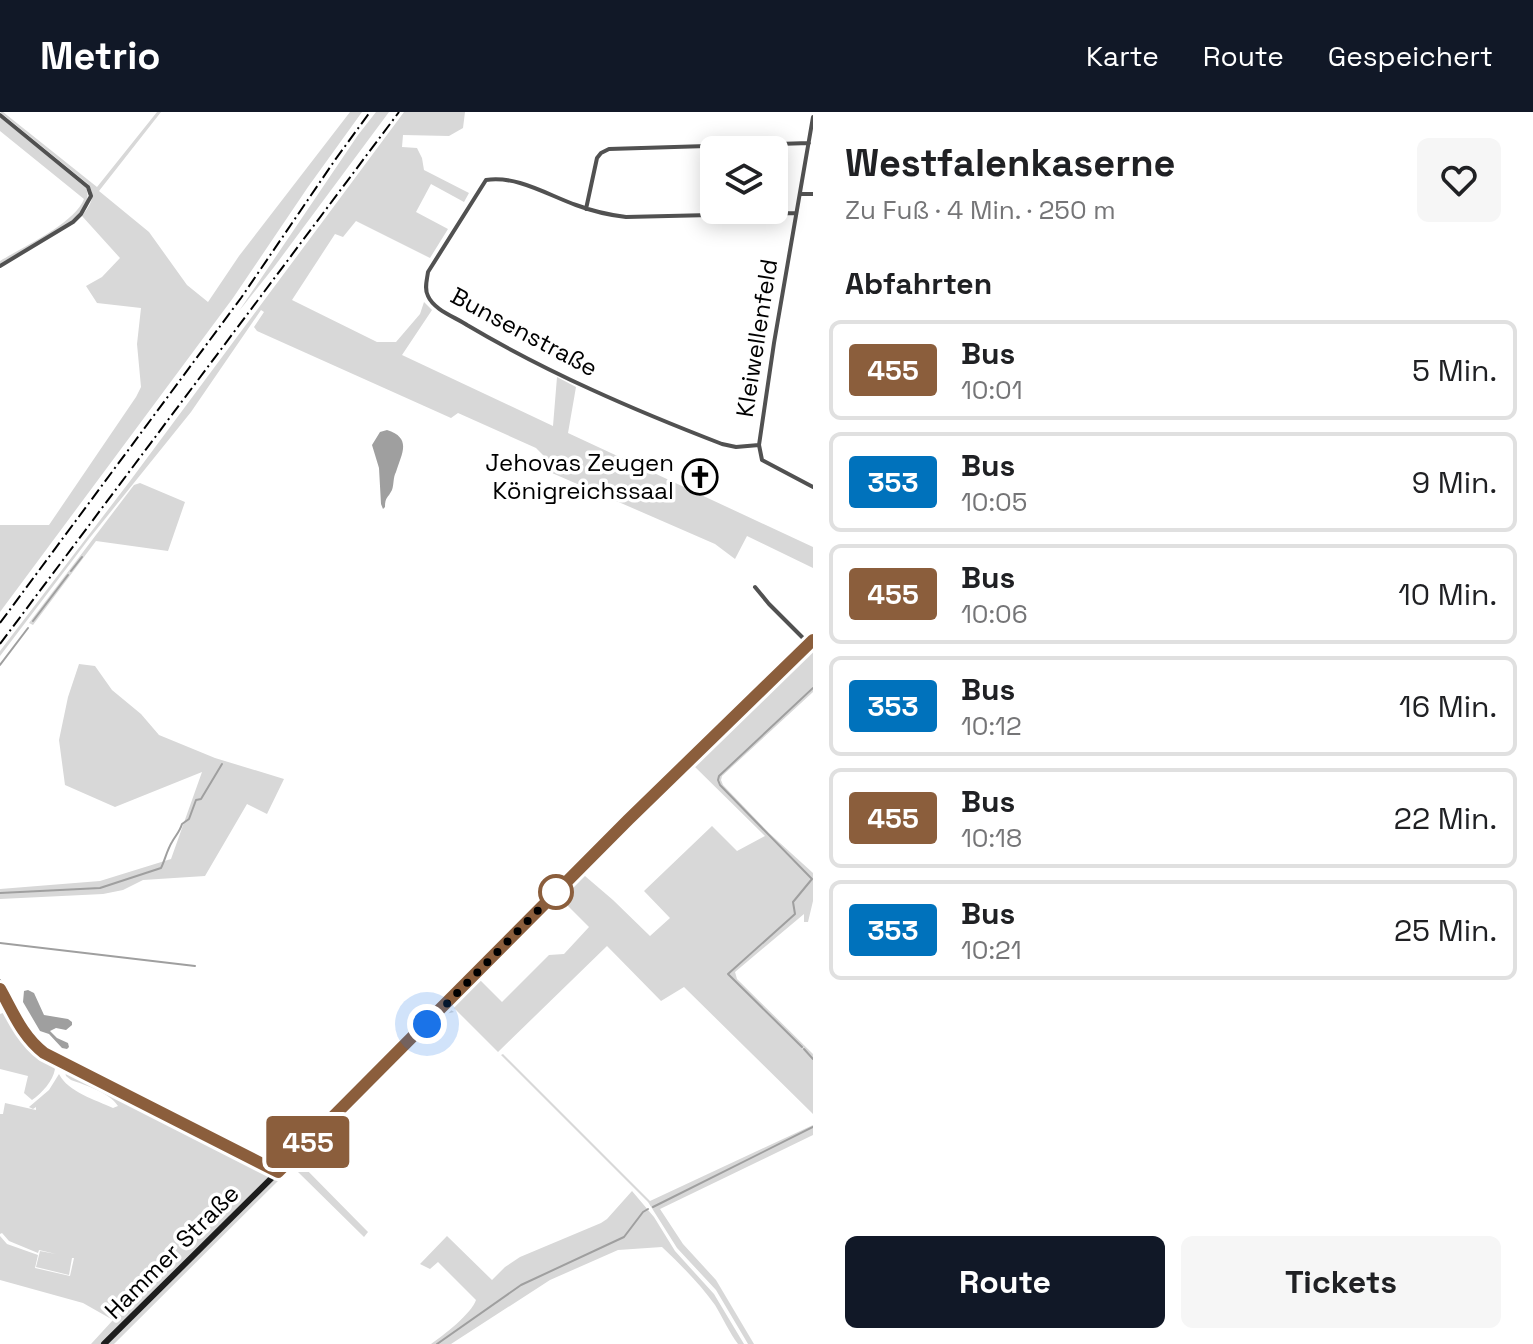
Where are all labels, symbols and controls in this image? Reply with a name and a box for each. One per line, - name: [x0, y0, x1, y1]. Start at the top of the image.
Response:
- text: Metrio: [40, 32, 161, 80]
- text: Karte: [1086, 38, 1159, 74]
- text: Route: [1203, 38, 1284, 74]
- text: Gespeichert: [1328, 38, 1493, 74]
- map controls: [700, 136, 788, 224]
- button: layers: [700, 136, 788, 224]
- button: heart: [1417, 138, 1501, 222]
- text: Westfalenkaserne: [845, 139, 1176, 187]
- text: Zu Fuß · 4 Min. · 250 m: [845, 193, 1116, 227]
- street label: Kleiwellenfeld: [729, 257, 784, 419]
- text: Abfahrten: [845, 264, 992, 303]
- street label: Bunsenstraße: [445, 280, 603, 383]
- text: Bus: [961, 334, 1015, 373]
- text: 5 Min.: [1412, 351, 1497, 390]
- text: 455: [867, 352, 919, 388]
- text: 10:01: [961, 373, 1023, 407]
- text: Bus: [961, 446, 1015, 485]
- place label: Jehovas Zeugen Königreichssaal: [485, 447, 674, 506]
- church icon: Jehovas Zeugen Königreichssaal: [681, 458, 719, 496]
- text: 9 Min.: [1412, 463, 1497, 502]
- text: 353: [868, 464, 918, 500]
- text: 10:05: [961, 485, 1027, 519]
- text: Bus: [961, 558, 1015, 597]
- text: 10 Min.: [1398, 575, 1497, 614]
- text: 455: [867, 576, 919, 612]
- text: 10:06: [961, 597, 1028, 631]
- text: Bus: [961, 670, 1015, 709]
- text: 16 Min.: [1399, 687, 1497, 726]
- text: 353: [868, 688, 918, 724]
- text: 10:12: [961, 709, 1022, 743]
- text: Bus: [961, 782, 1015, 821]
- text: 22 Min.: [1394, 799, 1497, 838]
- text: 455: [867, 800, 919, 836]
- text: 10:18: [961, 821, 1022, 855]
- unlabelled marker: [539, 875, 573, 909]
- text: Bus: [961, 894, 1015, 933]
- text: 25 Min.: [1394, 911, 1497, 950]
- text: 353: [868, 912, 918, 948]
- text: 10:21: [961, 933, 1022, 967]
- your location: [407, 1004, 447, 1044]
- line badge: 455: [262, 1116, 354, 1168]
- text: 455: [282, 1124, 334, 1160]
- street label: Hammer Straße: [98, 1178, 245, 1325]
- button: Route: [845, 1236, 1165, 1328]
- button: Tickets: [1181, 1236, 1501, 1328]

